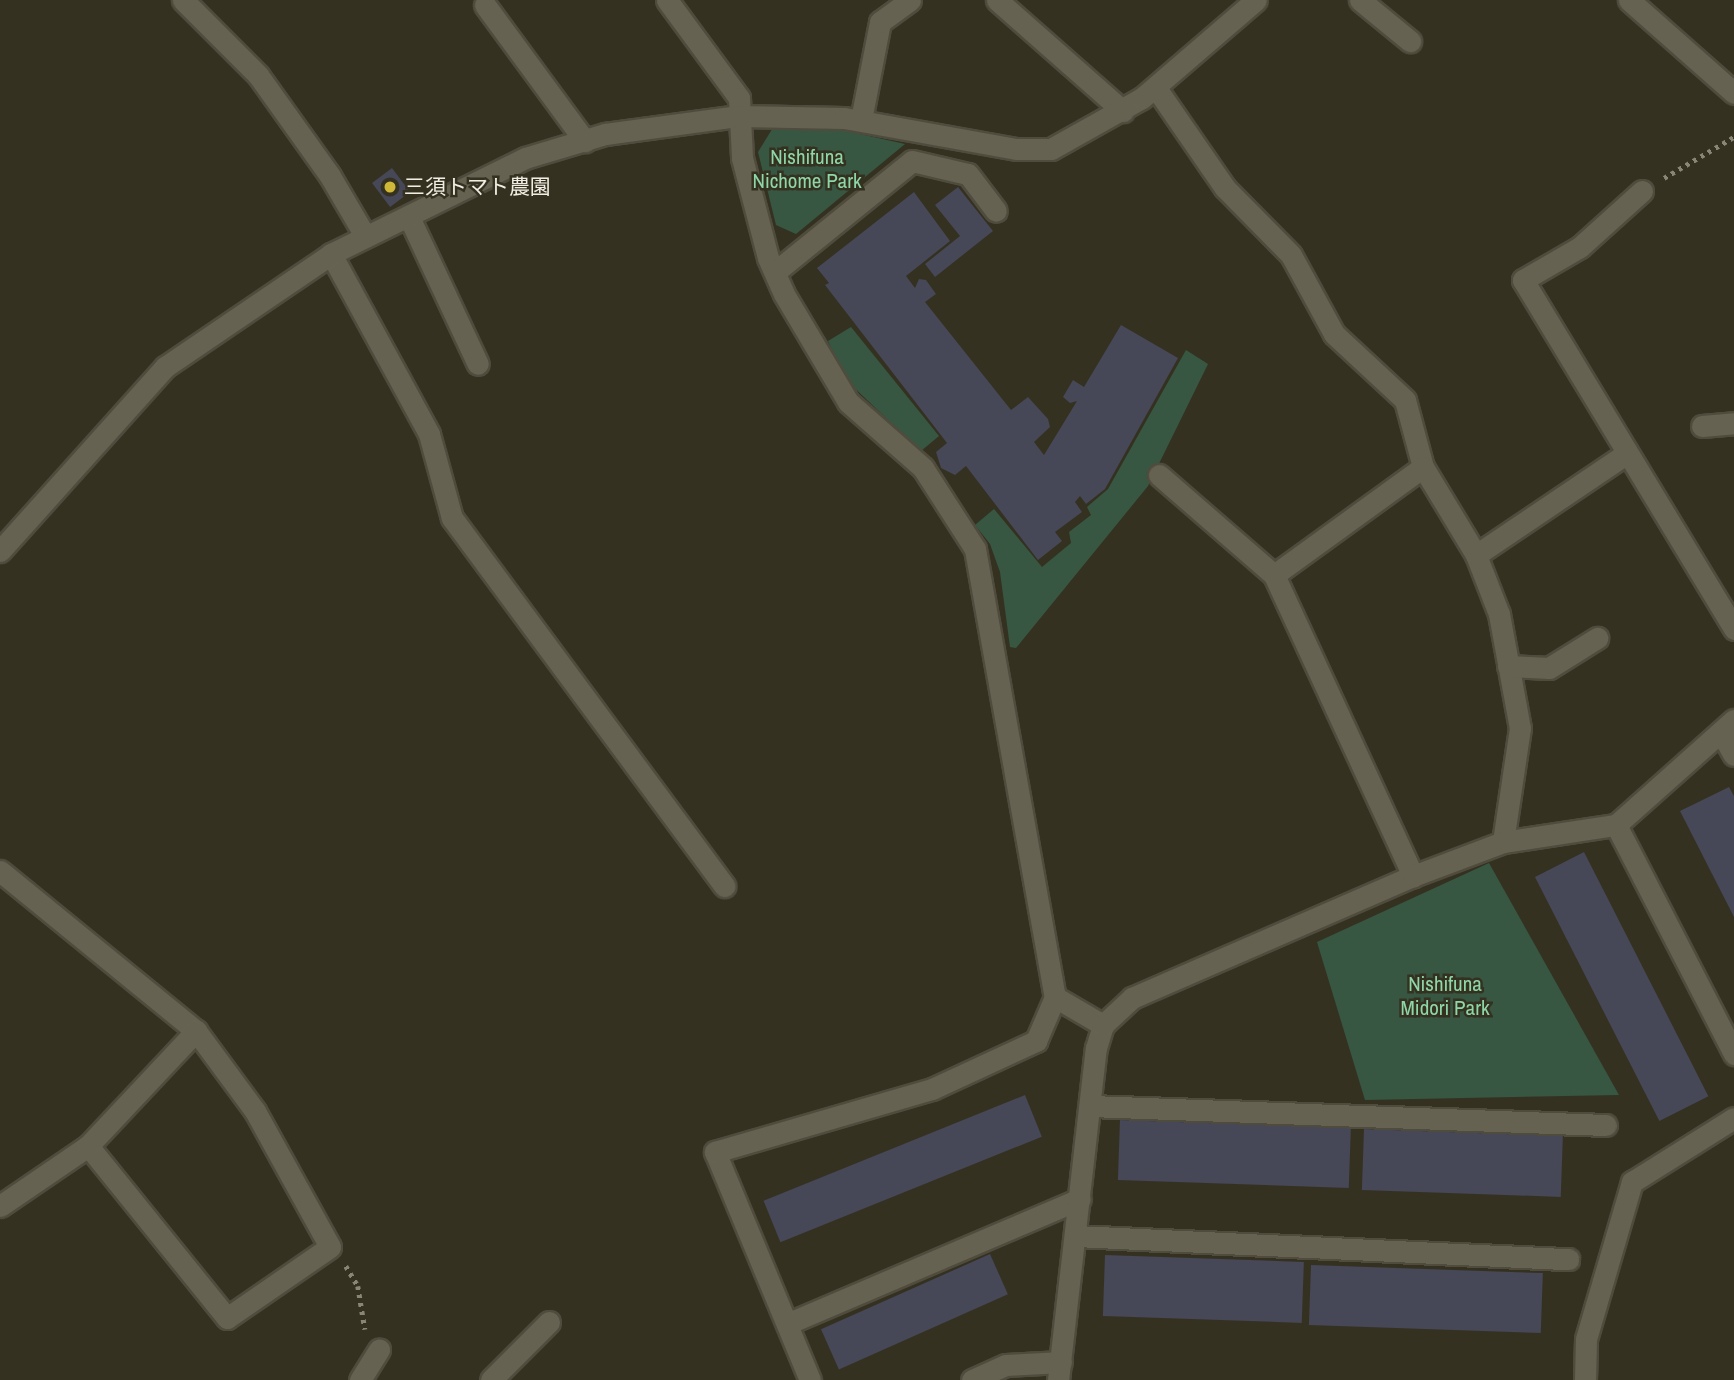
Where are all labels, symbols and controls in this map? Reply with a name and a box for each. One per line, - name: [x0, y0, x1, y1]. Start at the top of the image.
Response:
- park label: Nishifuna Nichome Park: [752, 144, 862, 194]
- place label: 三須トマト農園: [404, 174, 551, 200]
- marker: 三須トマト農園: [382, 179, 398, 195]
- park label: Nishifuna Midori Park: [1401, 971, 1489, 1021]

